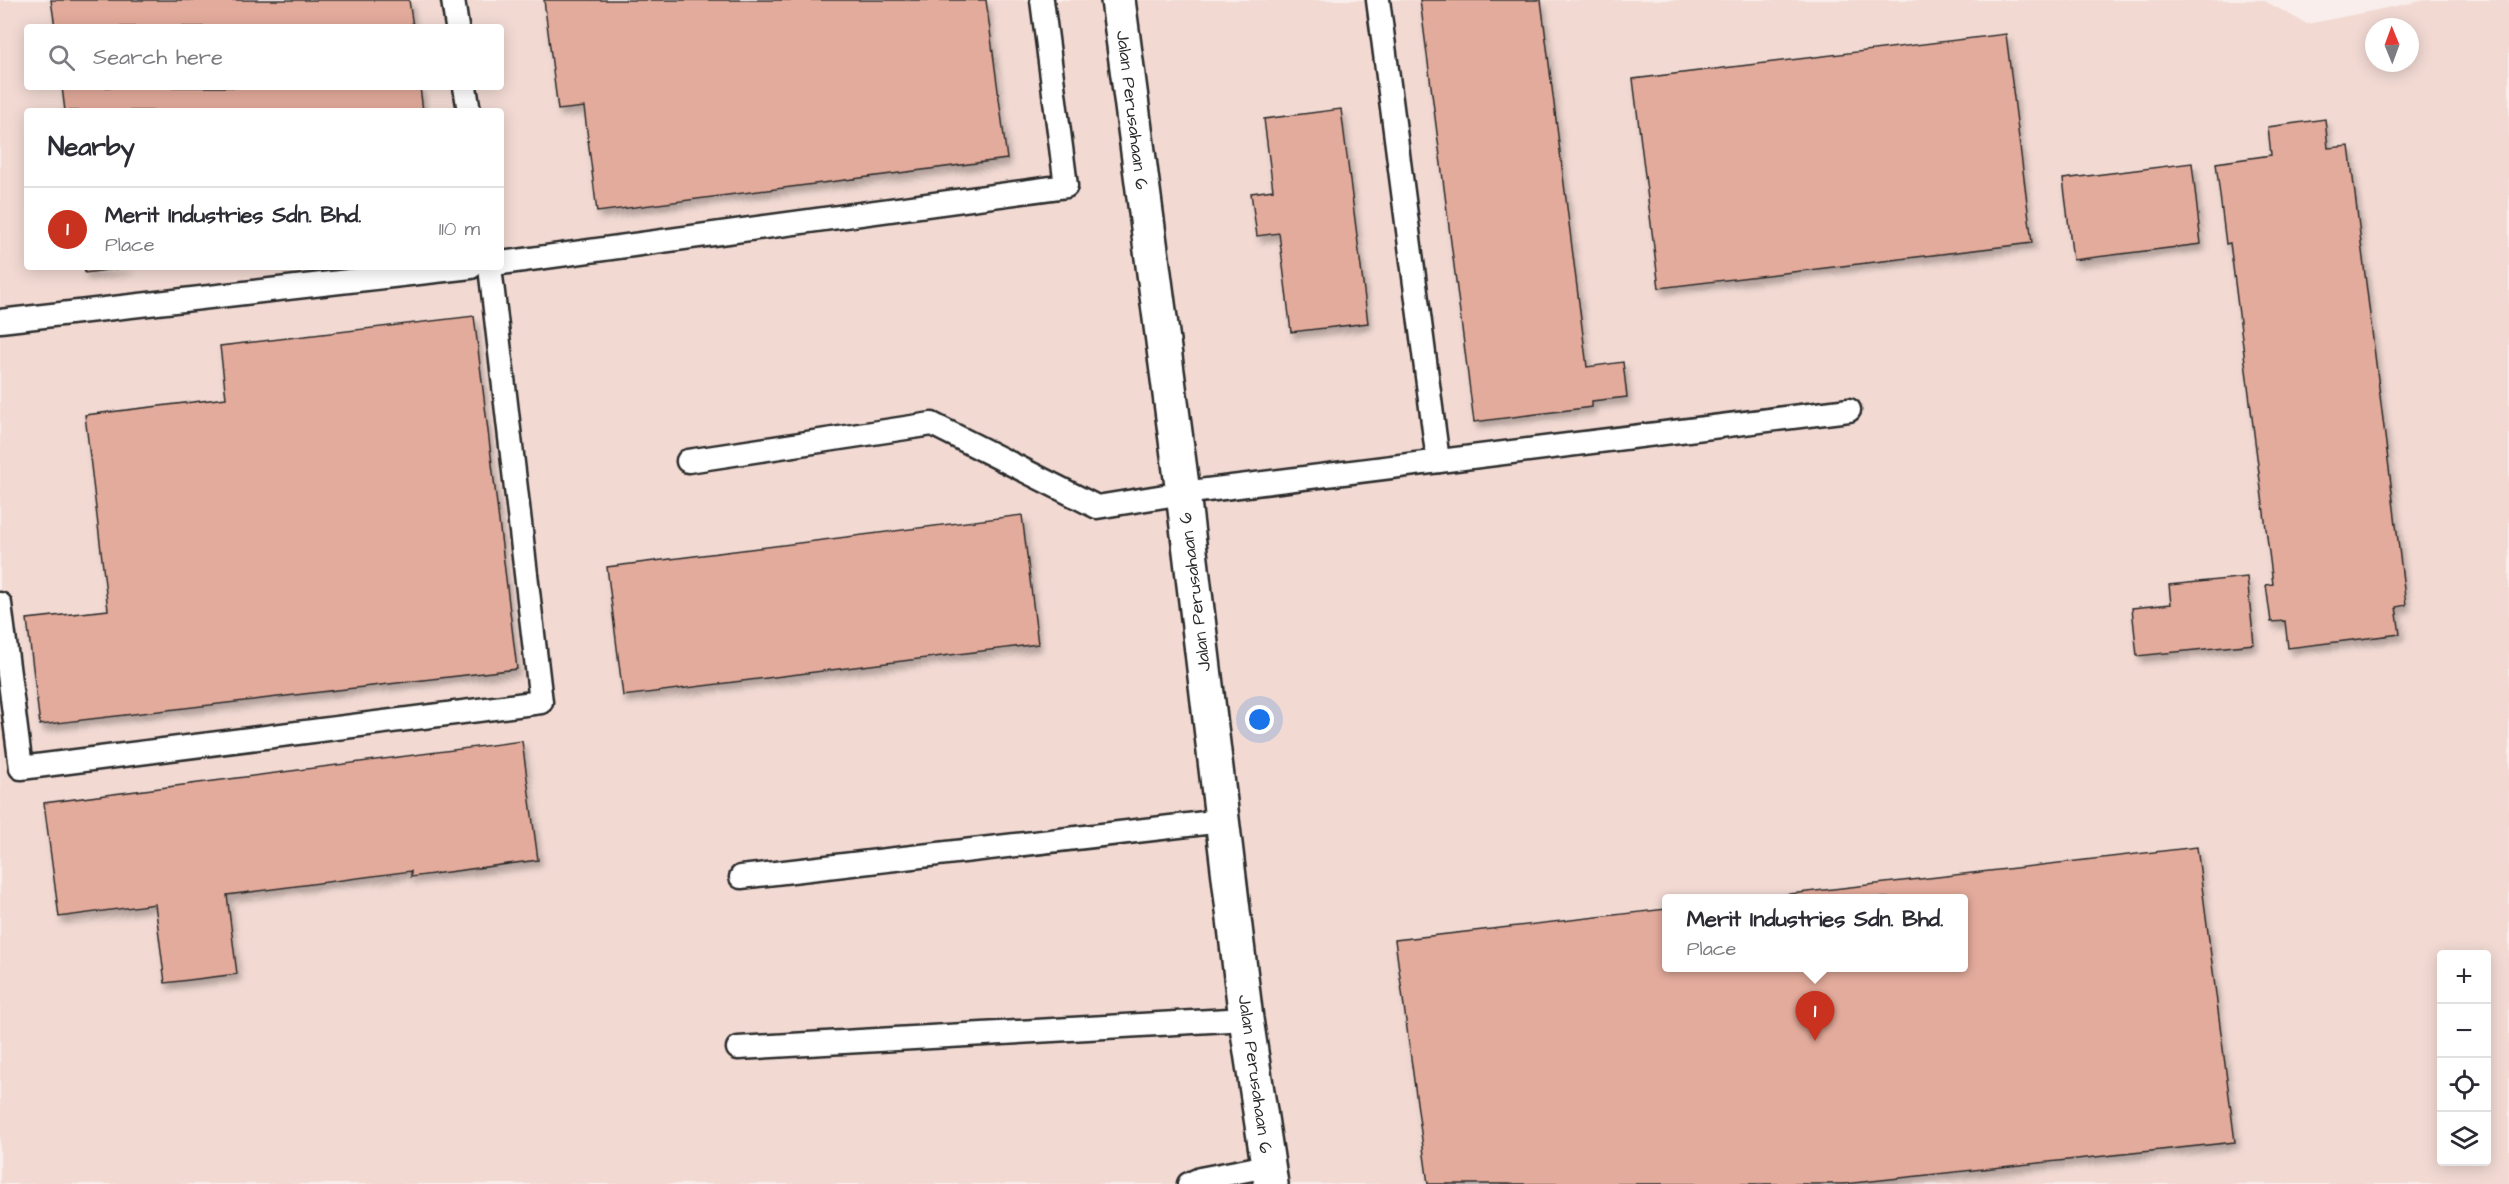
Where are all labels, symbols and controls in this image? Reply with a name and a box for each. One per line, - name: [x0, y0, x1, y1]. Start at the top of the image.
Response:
- north arrow: [2365, 18, 2419, 72]
- search box: [24, 24, 504, 90]
- street label: Jalan Perusahaan 6: [1110, 29, 1154, 191]
- icon: search: [45, 41, 78, 74]
- text: Search here: [93, 42, 223, 73]
- text: Nearby: [48, 129, 135, 165]
- text: Merit Industries Sdn. Bhd.: [105, 200, 361, 231]
- text: 1: [66, 215, 69, 243]
- text: 110 m: [439, 215, 480, 243]
- text: Place: [105, 231, 155, 259]
- street label: Jalan Perusahaan 6: [1173, 511, 1217, 673]
- your location: [1245, 705, 1274, 734]
- popup: [1662, 894, 1968, 972]
- text: Merit Industries Sdn. Bhd.: [1687, 904, 1943, 935]
- text: Place: [1687, 935, 1736, 963]
- map controls: [2437, 950, 2491, 1166]
- button: +: [2437, 950, 2491, 1004]
- pin: 1: [1796, 992, 1834, 1041]
- street label: Jalan Perusahaan 6: [1231, 993, 1279, 1155]
- button: −: [2437, 1004, 2491, 1058]
- button: locate: [2437, 1058, 2491, 1112]
- button: layers: [2437, 1112, 2491, 1166]

